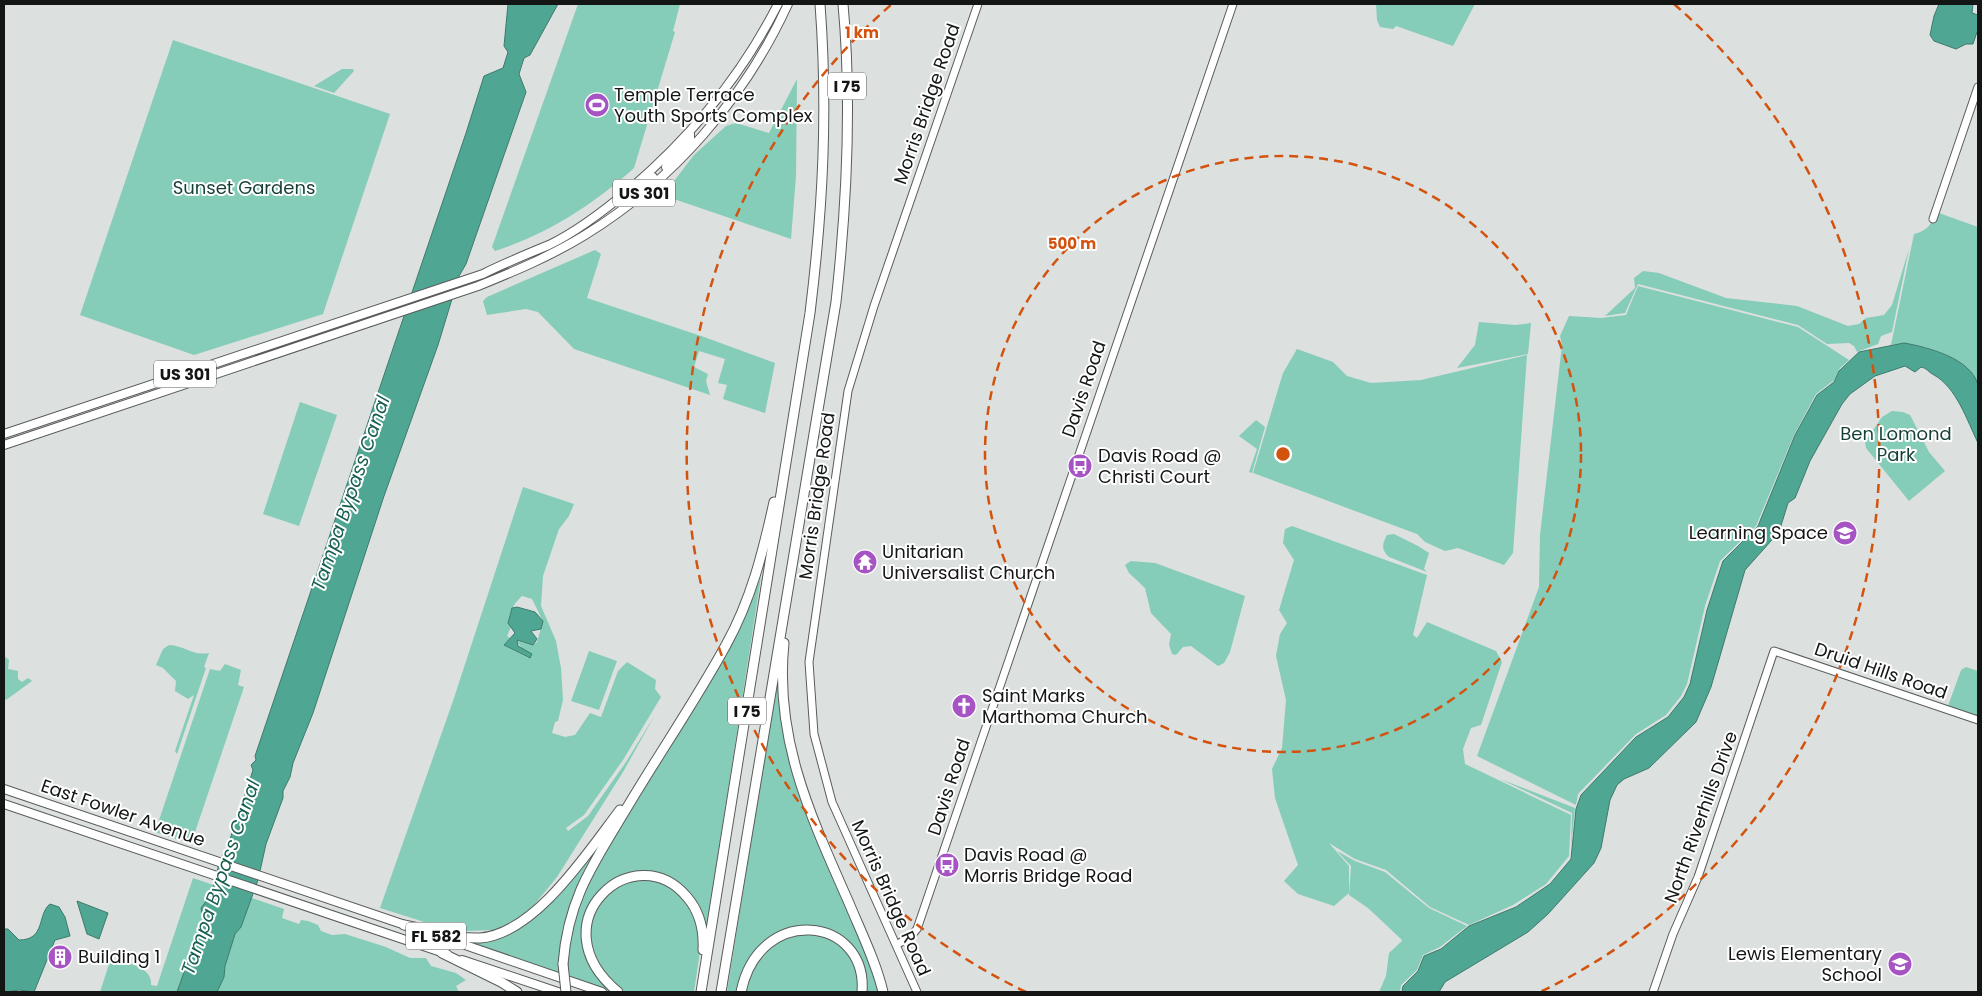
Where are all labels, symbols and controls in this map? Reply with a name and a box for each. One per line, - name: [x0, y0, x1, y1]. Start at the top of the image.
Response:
- street label: Morris Bridge Road: [887, 20, 966, 188]
- text: 1 km: [845, 22, 879, 43]
- road number: I 75: [828, 72, 866, 100]
- place label: Temple Terrace Youth Sports Complex: [614, 82, 813, 128]
- sports icon: Temple Terrace Youth Sports Complex: [584, 92, 610, 118]
- park label: Sunset Gardens: [173, 175, 315, 200]
- road number: US 301: [613, 180, 675, 207]
- text: 500 m: [1048, 233, 1096, 254]
- street label: Davis Road: [1055, 337, 1112, 440]
- road number: US 301: [154, 360, 216, 388]
- water label: Tampa Bypass Canal: [304, 392, 397, 594]
- street label: Morris Bridge Road: [792, 411, 841, 581]
- park label: Ben Lomond Park: [1840, 421, 1952, 467]
- place label: Davis Road @ Christi Court: [1098, 443, 1221, 489]
- centre of rings: [1274, 445, 1292, 463]
- bus stop icon: Davis Road @ Christi Court: [1067, 453, 1093, 479]
- place label: Learning Space: [1689, 520, 1828, 545]
- school or university icon: Learning Space: [1832, 520, 1858, 546]
- place label: Unitarian Universalist Church: [882, 539, 1055, 585]
- temple icon: Unitarian Universalist Church: [852, 549, 878, 575]
- street label: Druid Hills Road: [1811, 636, 1951, 705]
- place label: Saint Marks Marthoma Church: [982, 683, 1148, 729]
- church icon: Saint Marks Marthoma Church: [951, 693, 977, 719]
- road number: I 75: [728, 698, 766, 724]
- street label: North Riverhills Drive: [1658, 727, 1743, 906]
- street label: Davis Road: [921, 735, 976, 838]
- street label: East Fowler Avenue: [38, 773, 209, 852]
- water label: Tampa Bypass Canal: [174, 776, 267, 978]
- street label: Morris Bridge Road: [846, 816, 937, 980]
- place label: Davis Road @ Morris Bridge Road: [964, 842, 1132, 888]
- bus stop icon: Davis Road @ Morris Bridge Road: [934, 852, 960, 878]
- road number: FL 582: [406, 922, 466, 949]
- place label: Lewis Elementary School: [1728, 941, 1882, 987]
- building icon: Building 1: [47, 944, 73, 970]
- place label: Building 1: [78, 944, 160, 969]
- school or university icon: Lewis Elementary School: [1887, 951, 1913, 977]

